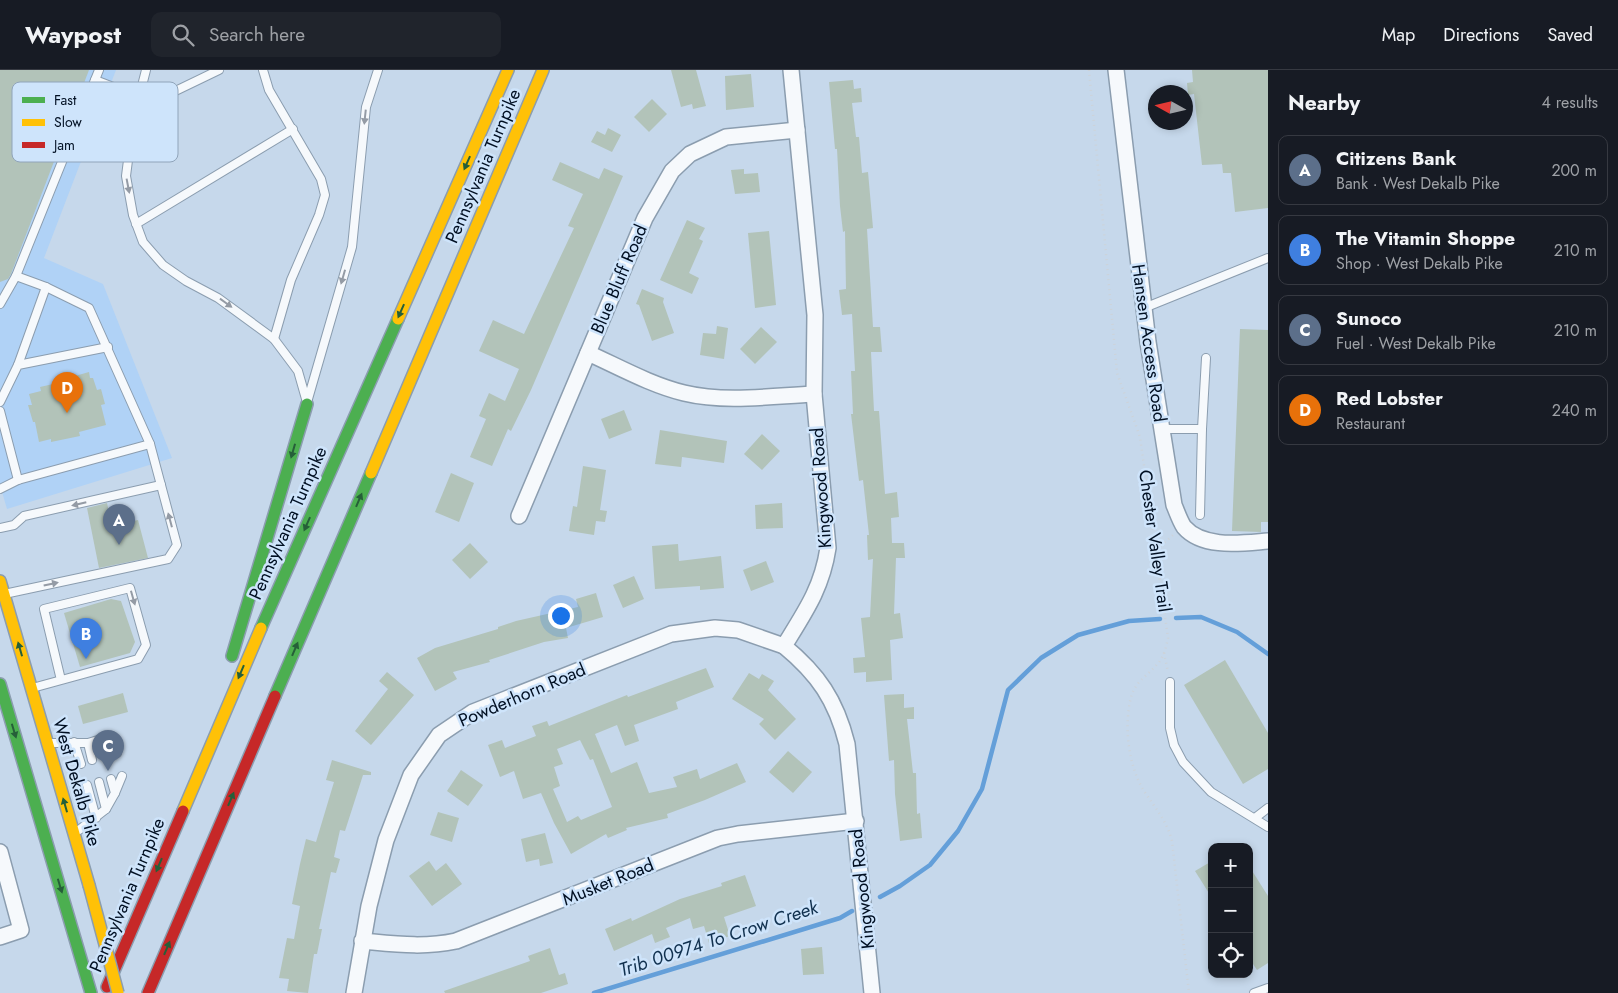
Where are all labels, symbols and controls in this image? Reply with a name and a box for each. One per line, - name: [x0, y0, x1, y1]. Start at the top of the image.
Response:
- search box: [151, 12, 501, 57]
- text: Waypost: [25, 17, 121, 52]
- icon: search: [169, 21, 197, 49]
- text: Search here: [209, 21, 305, 48]
- text: Map: [1382, 22, 1415, 48]
- text: Directions: [1443, 22, 1519, 48]
- text: Saved: [1547, 22, 1593, 48]
- legend: [12, 82, 178, 162]
- street label: Pennsylvania Turnpike: [439, 85, 527, 247]
- north arrow: [1148, 85, 1193, 130]
- text: Nearby: [1288, 88, 1360, 118]
- text: Fast: [54, 90, 77, 110]
- text: 4 results: [1542, 91, 1598, 114]
- one-way arrow: [361, 109, 369, 125]
- text: Slow: [54, 112, 82, 132]
- text: Jam: [52, 135, 75, 155]
- text: Citizens Bank: [1336, 145, 1456, 172]
- one-way arrow: [462, 156, 470, 170]
- text: A: [1299, 159, 1311, 182]
- text: 200 m: [1551, 159, 1597, 182]
- text: Bank · West Dekalb Pike: [1336, 172, 1500, 195]
- one-way arrow: [124, 179, 132, 195]
- street label: Blue Bluff Road: [584, 220, 654, 338]
- text: The Vitamin Shoppe: [1336, 225, 1515, 252]
- text: B: [1300, 239, 1310, 262]
- text: 210 m: [1554, 239, 1597, 262]
- text: Shop · West Dekalb Pike: [1336, 252, 1503, 275]
- street label: Hansen Access Road: [1125, 262, 1173, 424]
- one-way arrow: [338, 270, 346, 285]
- one-way arrow: [219, 298, 233, 308]
- one-way arrow: [397, 304, 405, 318]
- text: Sunoco: [1336, 305, 1402, 332]
- text: C: [1299, 319, 1311, 342]
- text: 210 m: [1554, 319, 1597, 342]
- text: Fuel · West Dekalb Pike: [1336, 332, 1496, 355]
- pin: D: [51, 372, 83, 413]
- text: Red Lobster: [1336, 385, 1443, 412]
- text: D: [1299, 399, 1311, 422]
- text: 240 m: [1552, 399, 1597, 422]
- text: Restaurant: [1336, 412, 1405, 435]
- street label: Kingwood Road: [804, 427, 838, 549]
- street label: Pennsylvania Turnpike: [242, 442, 334, 604]
- one-way arrow: [289, 443, 297, 458]
- street label: Chester Valley Trail: [1132, 468, 1178, 614]
- one-way arrow: [356, 493, 364, 507]
- one-way arrow: [72, 500, 87, 508]
- pin: A: [103, 504, 135, 545]
- one-way arrow: [166, 512, 174, 527]
- one-way arrow: [303, 517, 311, 531]
- one-way arrow: [44, 580, 59, 588]
- one-way arrow: [129, 590, 137, 605]
- your location: [548, 603, 574, 629]
- pin: B: [70, 618, 102, 659]
- one-way arrow: [15, 641, 23, 656]
- one-way arrow: [292, 642, 300, 656]
- street label: Powderhorn Road: [454, 656, 590, 734]
- one-way arrow: [237, 665, 245, 679]
- street label: West Dekalb Pike: [46, 715, 108, 849]
- one-way arrow: [10, 723, 18, 738]
- pin: C: [92, 730, 124, 771]
- one-way arrow: [228, 792, 236, 806]
- one-way arrow: [60, 797, 68, 812]
- street label: Pennsylvania Turnpike: [83, 814, 171, 976]
- street label: Kingwood Road: [843, 828, 881, 950]
- map controls: [1208, 843, 1253, 978]
- button: +: [1208, 843, 1253, 888]
- street label: Musket Road: [558, 852, 658, 912]
- one-way arrow: [155, 858, 163, 873]
- one-way arrow: [57, 879, 65, 894]
- button: −: [1208, 888, 1253, 933]
- water label: Trib 00974 To Crow Creek: [615, 893, 822, 983]
- button: locate: [1208, 933, 1253, 978]
- one-way arrow: [164, 941, 172, 955]

